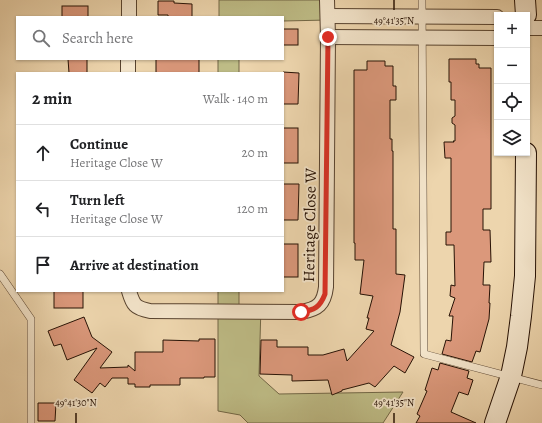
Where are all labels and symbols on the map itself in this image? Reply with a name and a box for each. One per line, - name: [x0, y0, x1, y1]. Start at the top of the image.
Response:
- text: 49°41'35"N: [374, 14, 414, 27]
- route end: [319, 28, 337, 46]
- street label: Heritage Close W: [298, 168, 322, 282]
- route start: [292, 303, 310, 321]
- text: 49°41'30"N: [55, 396, 97, 409]
- text: 49°41'35"N: [374, 396, 414, 409]

